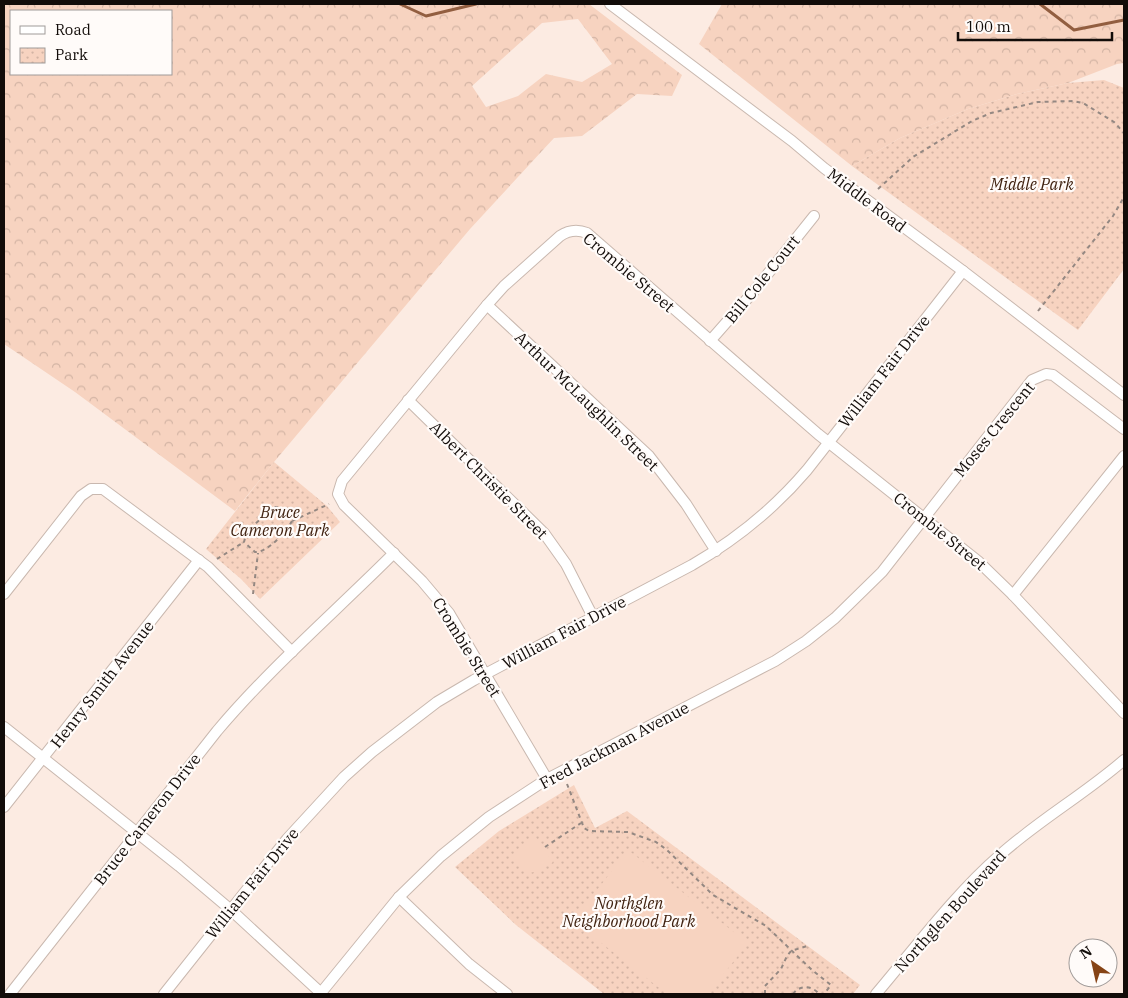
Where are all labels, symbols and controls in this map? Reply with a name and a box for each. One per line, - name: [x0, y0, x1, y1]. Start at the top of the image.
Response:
- legend: [10, 10, 172, 75]
- scale bar: [958, 10, 1112, 42]
- text: 100 m: [966, 17, 1011, 36]
- text: Road: [55, 20, 91, 39]
- text: Park: [55, 45, 88, 64]
- street label: Middle Road: [824, 164, 911, 236]
- park label: Middle Park: [989, 174, 1074, 194]
- street label: Crombie Street: [579, 228, 679, 316]
- street label: Bill Cole Court: [720, 231, 804, 327]
- street label: William Fair Drive: [834, 311, 934, 431]
- street label: Arthur McLaughlin Street: [511, 327, 663, 475]
- street label: Moses Crescent: [949, 377, 1039, 481]
- street label: Albert Christie Street: [426, 417, 552, 543]
- street label: Crombie Street: [890, 488, 991, 575]
- park label: Bruce Cameron Park: [230, 502, 330, 540]
- street label: William Fair Drive: [499, 591, 629, 673]
- street label: Crombie Street: [428, 594, 506, 701]
- street label: Henry Smith Avenue: [46, 616, 158, 752]
- street label: Fred Jackman Avenue: [536, 697, 692, 793]
- street label: Bruce Cameron Drive: [89, 749, 205, 889]
- street label: William Fair Drive: [201, 823, 303, 943]
- street label: Northglen Boulevard: [890, 846, 1010, 976]
- park label: Northglen Neighborhood Park: [562, 893, 696, 931]
- north arrow: [1068, 938, 1118, 988]
- text: N: [1076, 942, 1095, 963]

